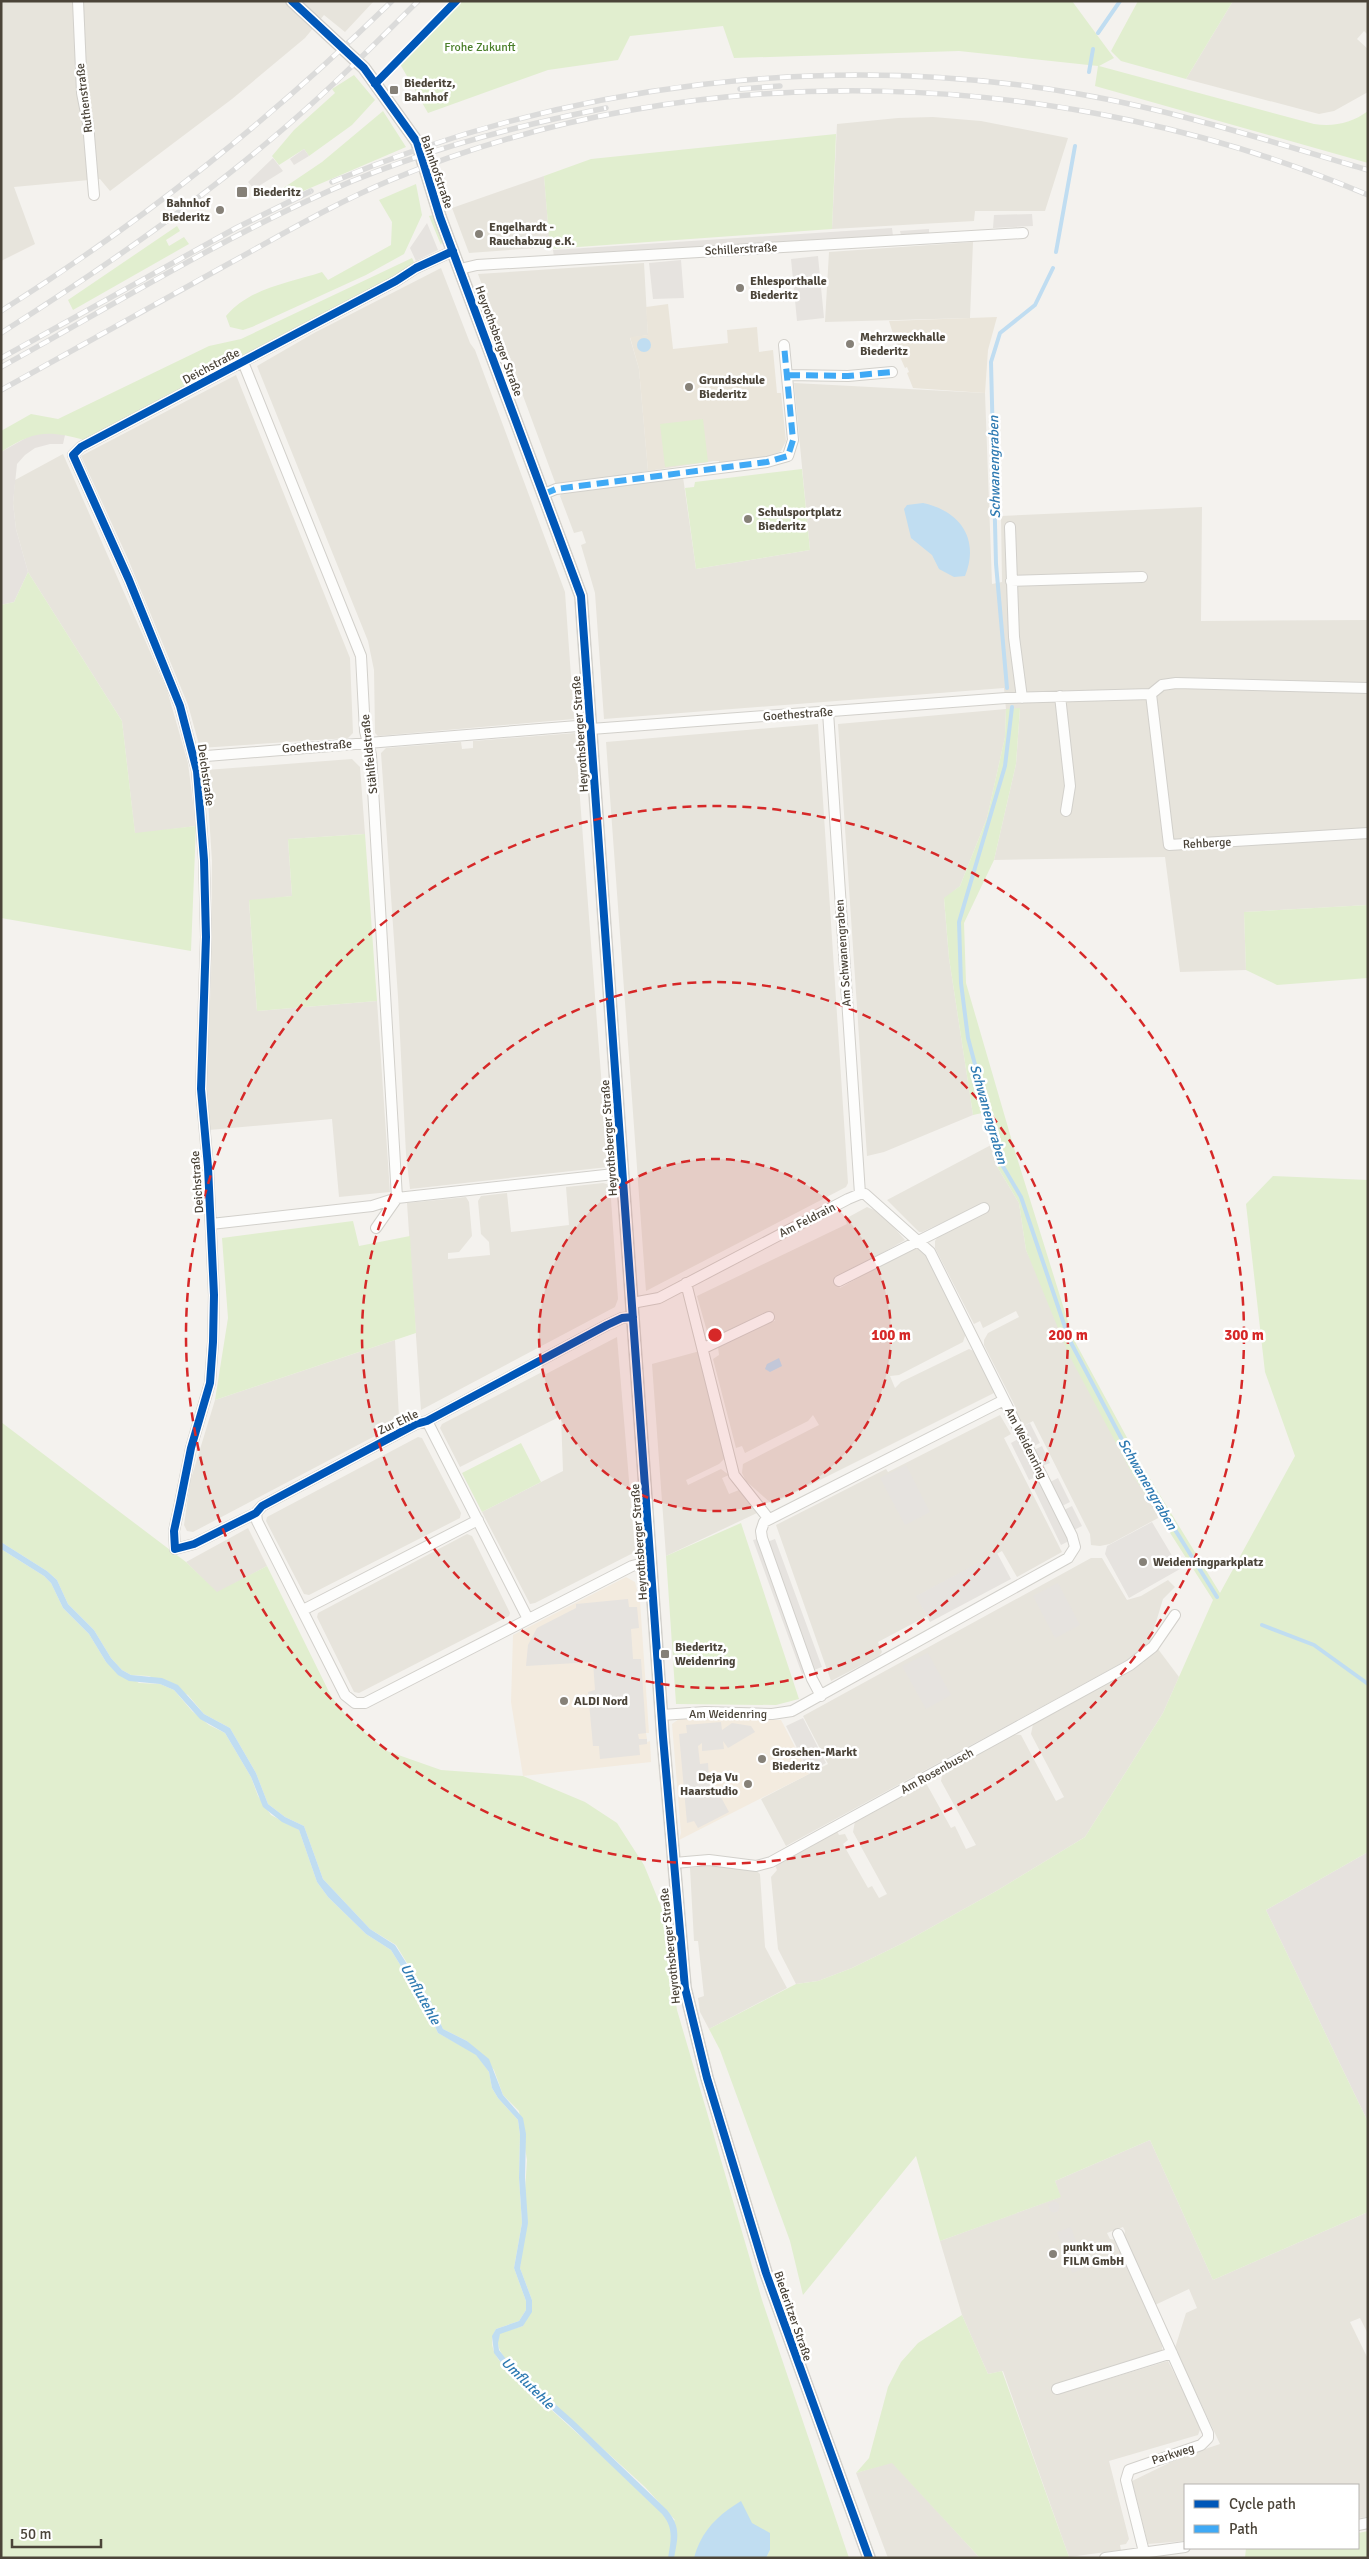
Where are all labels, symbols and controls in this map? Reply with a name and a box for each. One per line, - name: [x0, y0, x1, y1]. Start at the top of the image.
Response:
- park label: Frohe Zukunft: [444, 40, 516, 55]
- street label: Ruthenstraße: [73, 62, 96, 134]
- place label: Biederitz, Bahnhof: [404, 76, 455, 105]
- marker: Biederitz, Bahnhof: [388, 84, 400, 96]
- street label: Bahnhofstraße: [417, 134, 456, 211]
- marker: Biederitz: [235, 185, 249, 199]
- place label: Biederitz: [253, 185, 302, 200]
- place label: Bahnhof Biederitz: [162, 196, 211, 225]
- marker: Bahnhof Biederitz: [214, 204, 226, 216]
- place label: Engelhardt - Rauchabzug e.K.: [489, 220, 575, 249]
- marker: Engelhardt - Rauchabzug e.K.: [473, 228, 485, 240]
- street label: Schillerstraße: [704, 240, 778, 259]
- place label: Ehlesporthalle Biederitz: [750, 274, 827, 303]
- marker: Ehlesporthalle Biederitz: [734, 282, 746, 294]
- street label: Heyrothsberger Straße: [472, 284, 526, 399]
- place label: Mehrzweckhalle Biederitz: [860, 330, 946, 359]
- marker: Mehrzweckhalle Biederitz: [844, 338, 856, 350]
- street label: Deichstraße: [180, 345, 242, 388]
- place label: Grundschule Biederitz: [699, 373, 765, 402]
- marker: Grundschule Biederitz: [683, 381, 695, 393]
- water label: Schwanengraben: [985, 415, 1004, 518]
- place label: Schulsportplatz Biederitz: [758, 505, 842, 534]
- marker: Schulsportplatz Biederitz: [742, 513, 754, 525]
- street label: Heyrothsberger Straße: [569, 675, 592, 793]
- street label: Goethestraße: [763, 705, 834, 724]
- street label: Stählfeldstraße: [358, 713, 381, 795]
- street label: Goethestraße: [282, 737, 353, 756]
- street label: Deichstraße: [194, 743, 217, 807]
- street label: Rehberge: [1182, 835, 1232, 852]
- street label: Am Schwanengraben: [832, 899, 855, 1007]
- water label: Schwanengraben: [966, 1062, 1011, 1166]
- street label: Heyrothsberger Straße: [598, 1079, 621, 1197]
- street label: Deichstraße: [188, 1150, 207, 1214]
- street label: Am Feldrain: [776, 1200, 838, 1241]
- centre of rings: [706, 1326, 724, 1344]
- text: 100 m: [871, 1326, 911, 1344]
- text: 200 m: [1048, 1326, 1088, 1344]
- text: 300 m: [1224, 1326, 1264, 1344]
- street label: Am Weidenring: [1001, 1405, 1050, 1481]
- street label: Zur Ehle: [376, 1407, 421, 1438]
- water label: Schwanengraben: [1115, 1436, 1181, 1533]
- street label: Heyrothsberger Straße: [628, 1483, 651, 1601]
- place label: Weidenringparkplatz: [1153, 1555, 1264, 1570]
- marker: Weidenringparkplatz: [1137, 1556, 1149, 1568]
- place label: Biederitz, Weidenring: [675, 1640, 736, 1669]
- marker: Biederitz, Weidenring: [659, 1648, 671, 1660]
- place label: ALDI Nord: [574, 1694, 629, 1709]
- marker: ALDI Nord: [558, 1695, 570, 1707]
- street label: Am Weidenring: [689, 1707, 767, 1722]
- place label: Groschen-Markt Biederitz: [772, 1745, 857, 1774]
- street label: Am Rosenbusch: [898, 1745, 976, 1798]
- marker: Groschen-Markt Biederitz: [756, 1753, 768, 1765]
- place label: Deja Vu Haarstudio: [680, 1770, 738, 1799]
- marker: Deja Vu Haarstudio: [742, 1778, 754, 1790]
- street label: Heyrothsberger Straße: [657, 1887, 684, 2005]
- water label: Umflutehle: [397, 1961, 445, 2029]
- place label: punkt um FILM GmbH: [1063, 2240, 1124, 2269]
- marker: punkt um FILM GmbH: [1047, 2248, 1059, 2260]
- street label: Biederitzer Straße: [770, 2269, 815, 2363]
- water label: Umflutehle: [498, 2354, 558, 2413]
- street label: Parkweg: [1150, 2441, 1196, 2468]
- legend: [1184, 2484, 1359, 2549]
- text: Cycle path: [1229, 2495, 1296, 2513]
- scale bar: [12, 2516, 101, 2548]
- text: Path: [1229, 2520, 1258, 2538]
- text: 50 m: [20, 2525, 51, 2543]

